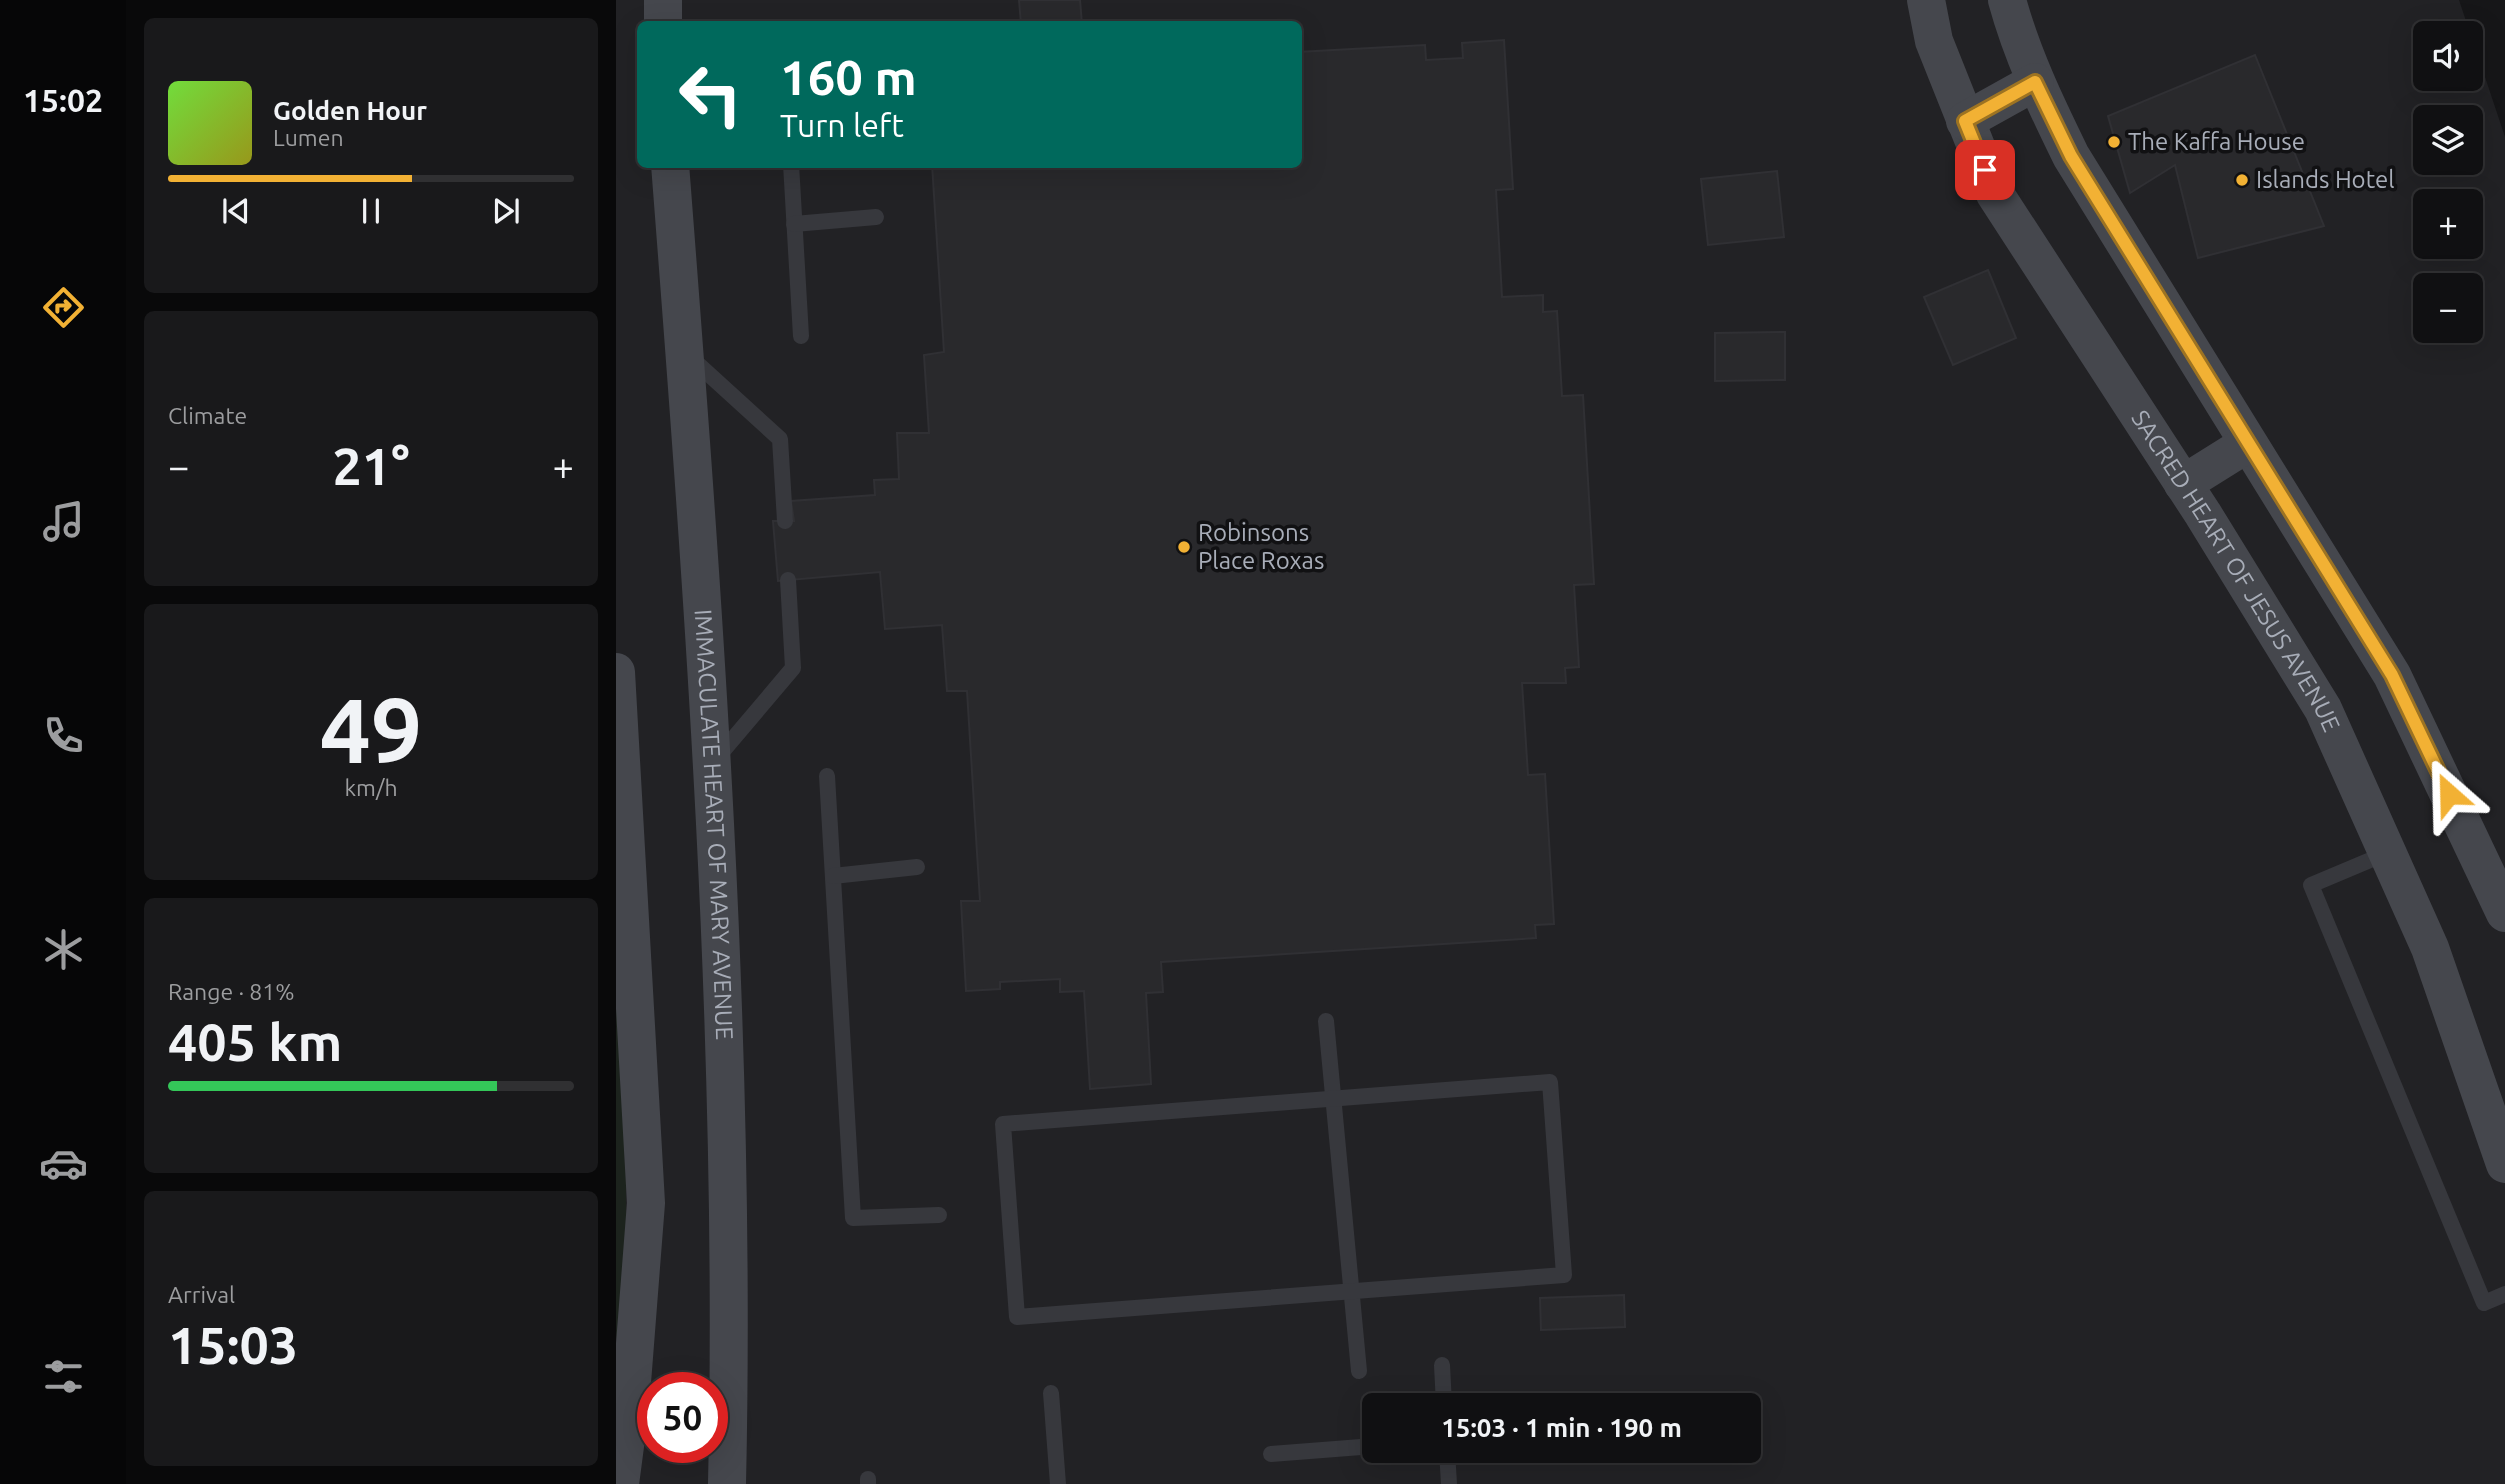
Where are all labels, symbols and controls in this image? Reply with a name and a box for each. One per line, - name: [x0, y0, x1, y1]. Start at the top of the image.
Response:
- map controls: [2413, 21, 2483, 343]
- button: sound: [2413, 21, 2483, 91]
- icon: left: [665, 49, 756, 140]
- text: 160 m: [780, 49, 917, 104]
- text: 15:02: [23, 82, 103, 118]
- text: Golden Hour: [273, 96, 427, 125]
- button: layers: [2413, 105, 2483, 175]
- text: Turn left: [780, 107, 904, 143]
- text: Lumen: [273, 125, 344, 150]
- place label: The Kaffa House: [2128, 128, 2305, 155]
- marker: The Kaffa House: [2106, 134, 2122, 150]
- pin: [1955, 140, 2015, 200]
- icon: arrive: [1966, 151, 2004, 189]
- place label: Islands Hotel: [2256, 166, 2395, 193]
- marker: Islands Hotel: [2234, 172, 2250, 188]
- button: +: [2413, 189, 2483, 259]
- icon: previous: [217, 192, 255, 230]
- icon: pause: [352, 192, 390, 230]
- icon: next: [487, 192, 525, 230]
- button: −: [2413, 273, 2483, 343]
- icon: directions: [39, 283, 88, 332]
- text: Climate: [168, 403, 247, 428]
- street label: SACRED HEART OF JESUS AVENUE: [2126, 405, 2345, 736]
- text: 21°: [332, 437, 410, 495]
- text: −: [168, 445, 189, 487]
- text: +: [553, 445, 574, 487]
- icon: music: [39, 497, 88, 546]
- place label: Robinsons Place Roxas: [1198, 519, 1324, 574]
- marker: Robinsons Place Roxas: [1176, 539, 1192, 555]
- street label: IMMACULATE HEART OF MARY AVENUE: [690, 608, 738, 1040]
- text: 49: [320, 678, 422, 780]
- icon: phone: [39, 711, 88, 760]
- position arrow: [2412, 757, 2486, 831]
- text: km/h: [344, 775, 398, 800]
- icon: climate: [39, 925, 88, 974]
- text: Range · 81%: [168, 979, 295, 1004]
- text: 405 km: [168, 1013, 342, 1071]
- icon: car: [39, 1139, 88, 1188]
- text: Arrival: [168, 1282, 235, 1307]
- text: 15:03: [168, 1316, 298, 1374]
- icon: filters: [39, 1352, 88, 1401]
- speed limit sign: 50: [637, 1372, 728, 1463]
- text: 15:03 · 1 min · 190 m: [1441, 1413, 1682, 1442]

